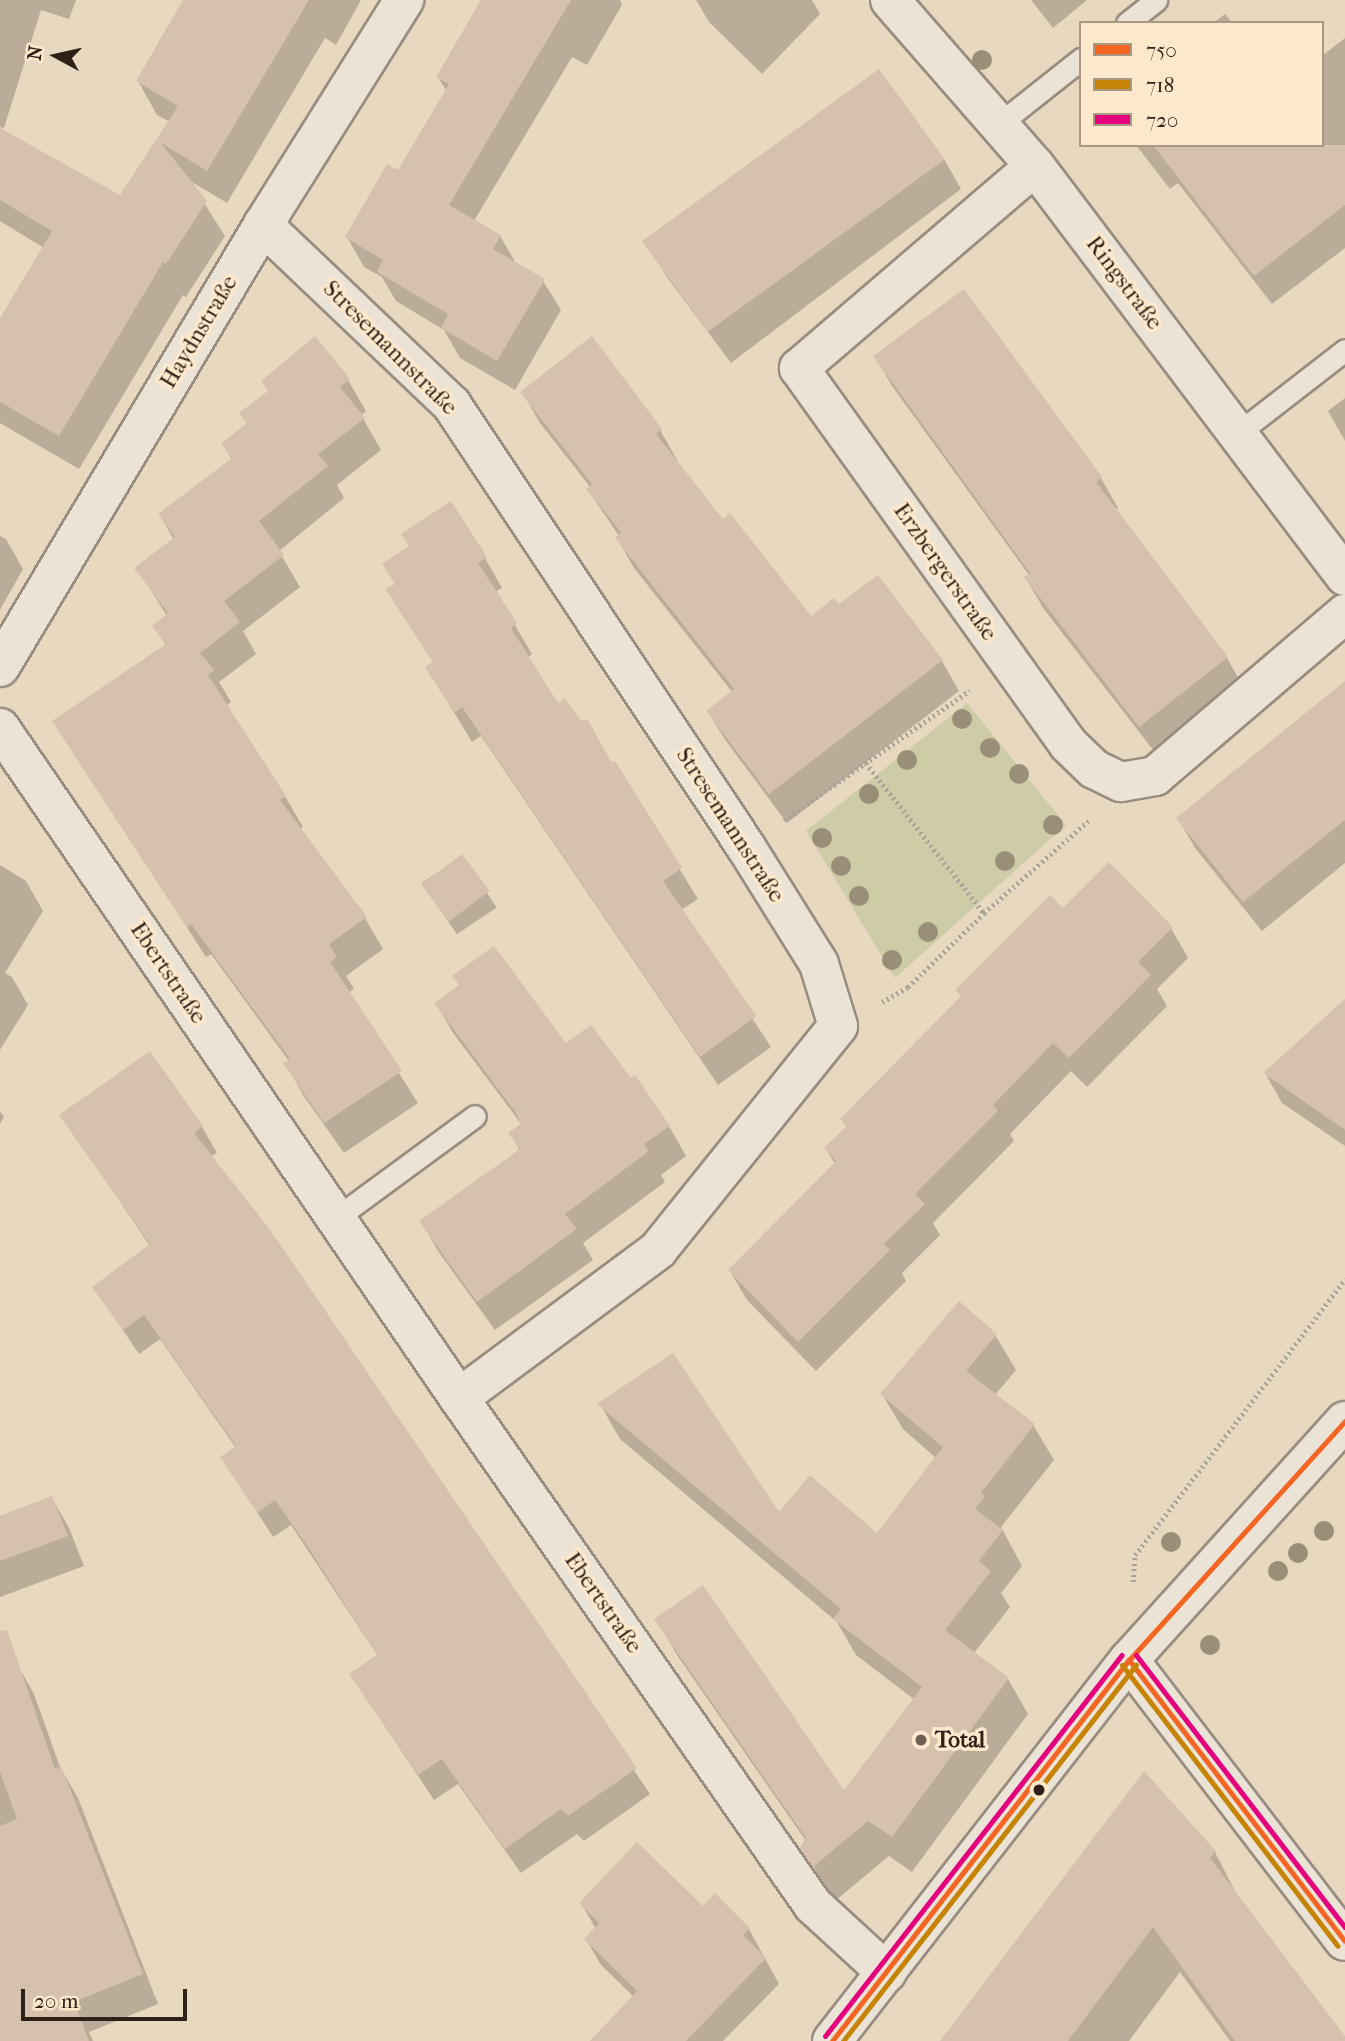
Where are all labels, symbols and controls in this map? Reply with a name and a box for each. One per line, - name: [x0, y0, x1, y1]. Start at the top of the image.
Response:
- north arrow: [21, 21, 91, 91]
- legend: [1079, 21, 1324, 147]
- text: 750: [1146, 38, 1177, 62]
- text: N: [23, 44, 47, 62]
- text: 718: [1146, 73, 1174, 97]
- text: 720: [1146, 108, 1178, 132]
- street label: Ringstraße: [1080, 231, 1168, 335]
- street label: Haydnstraße: [154, 271, 244, 393]
- street label: Stresemannstraße: [317, 275, 463, 421]
- street label: Erzbergerstraße: [887, 498, 1003, 646]
- street label: Stresemannstraße: [670, 743, 790, 907]
- street label: Ebertstraße: [124, 917, 212, 1029]
- street label: Ebertstraße: [558, 1547, 648, 1659]
- place label: Total: [935, 1726, 985, 1754]
- marker: Total: [913, 1732, 929, 1748]
- unlabelled marker: [1032, 1783, 1046, 1797]
- scale bar: [24, 1974, 191, 2018]
- text: 20 m: [34, 1989, 78, 2013]

